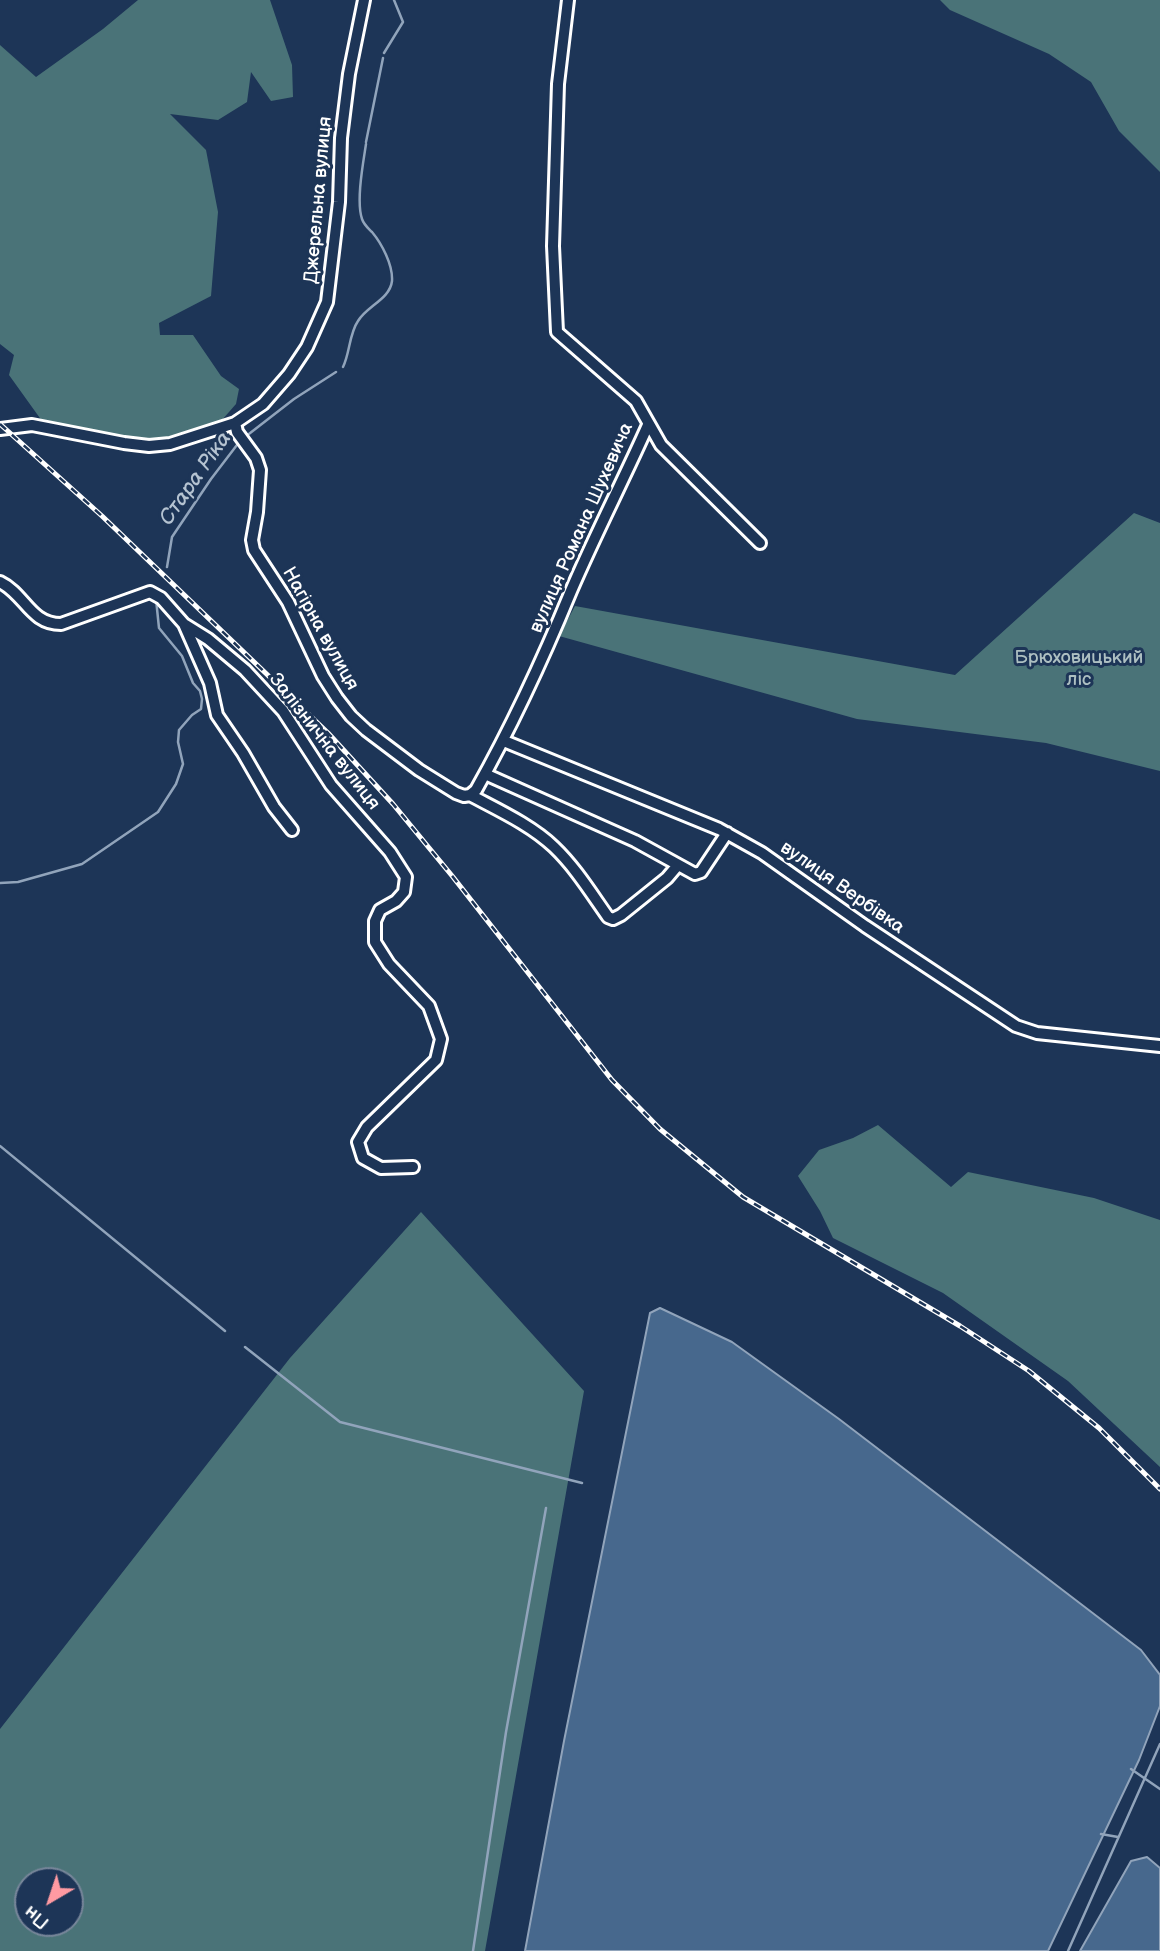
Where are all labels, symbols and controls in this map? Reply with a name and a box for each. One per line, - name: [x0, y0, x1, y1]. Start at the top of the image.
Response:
- street label: Джерельна вулиця: [300, 115, 338, 285]
- street label: вулиця Романа Шухевича: [525, 419, 639, 637]
- water label: Стара Ріка: [155, 427, 237, 531]
- street label: Нагірна вулиця: [277, 564, 363, 694]
- park label: Брюховицький ліс: [1015, 647, 1143, 691]
- street label: Залізнична вулиця: [264, 669, 384, 815]
- street label: вулиця Вербівка: [776, 837, 908, 939]
- north arrow: [14, 1867, 84, 1937]
- text: Пн: [20, 1900, 54, 1934]

